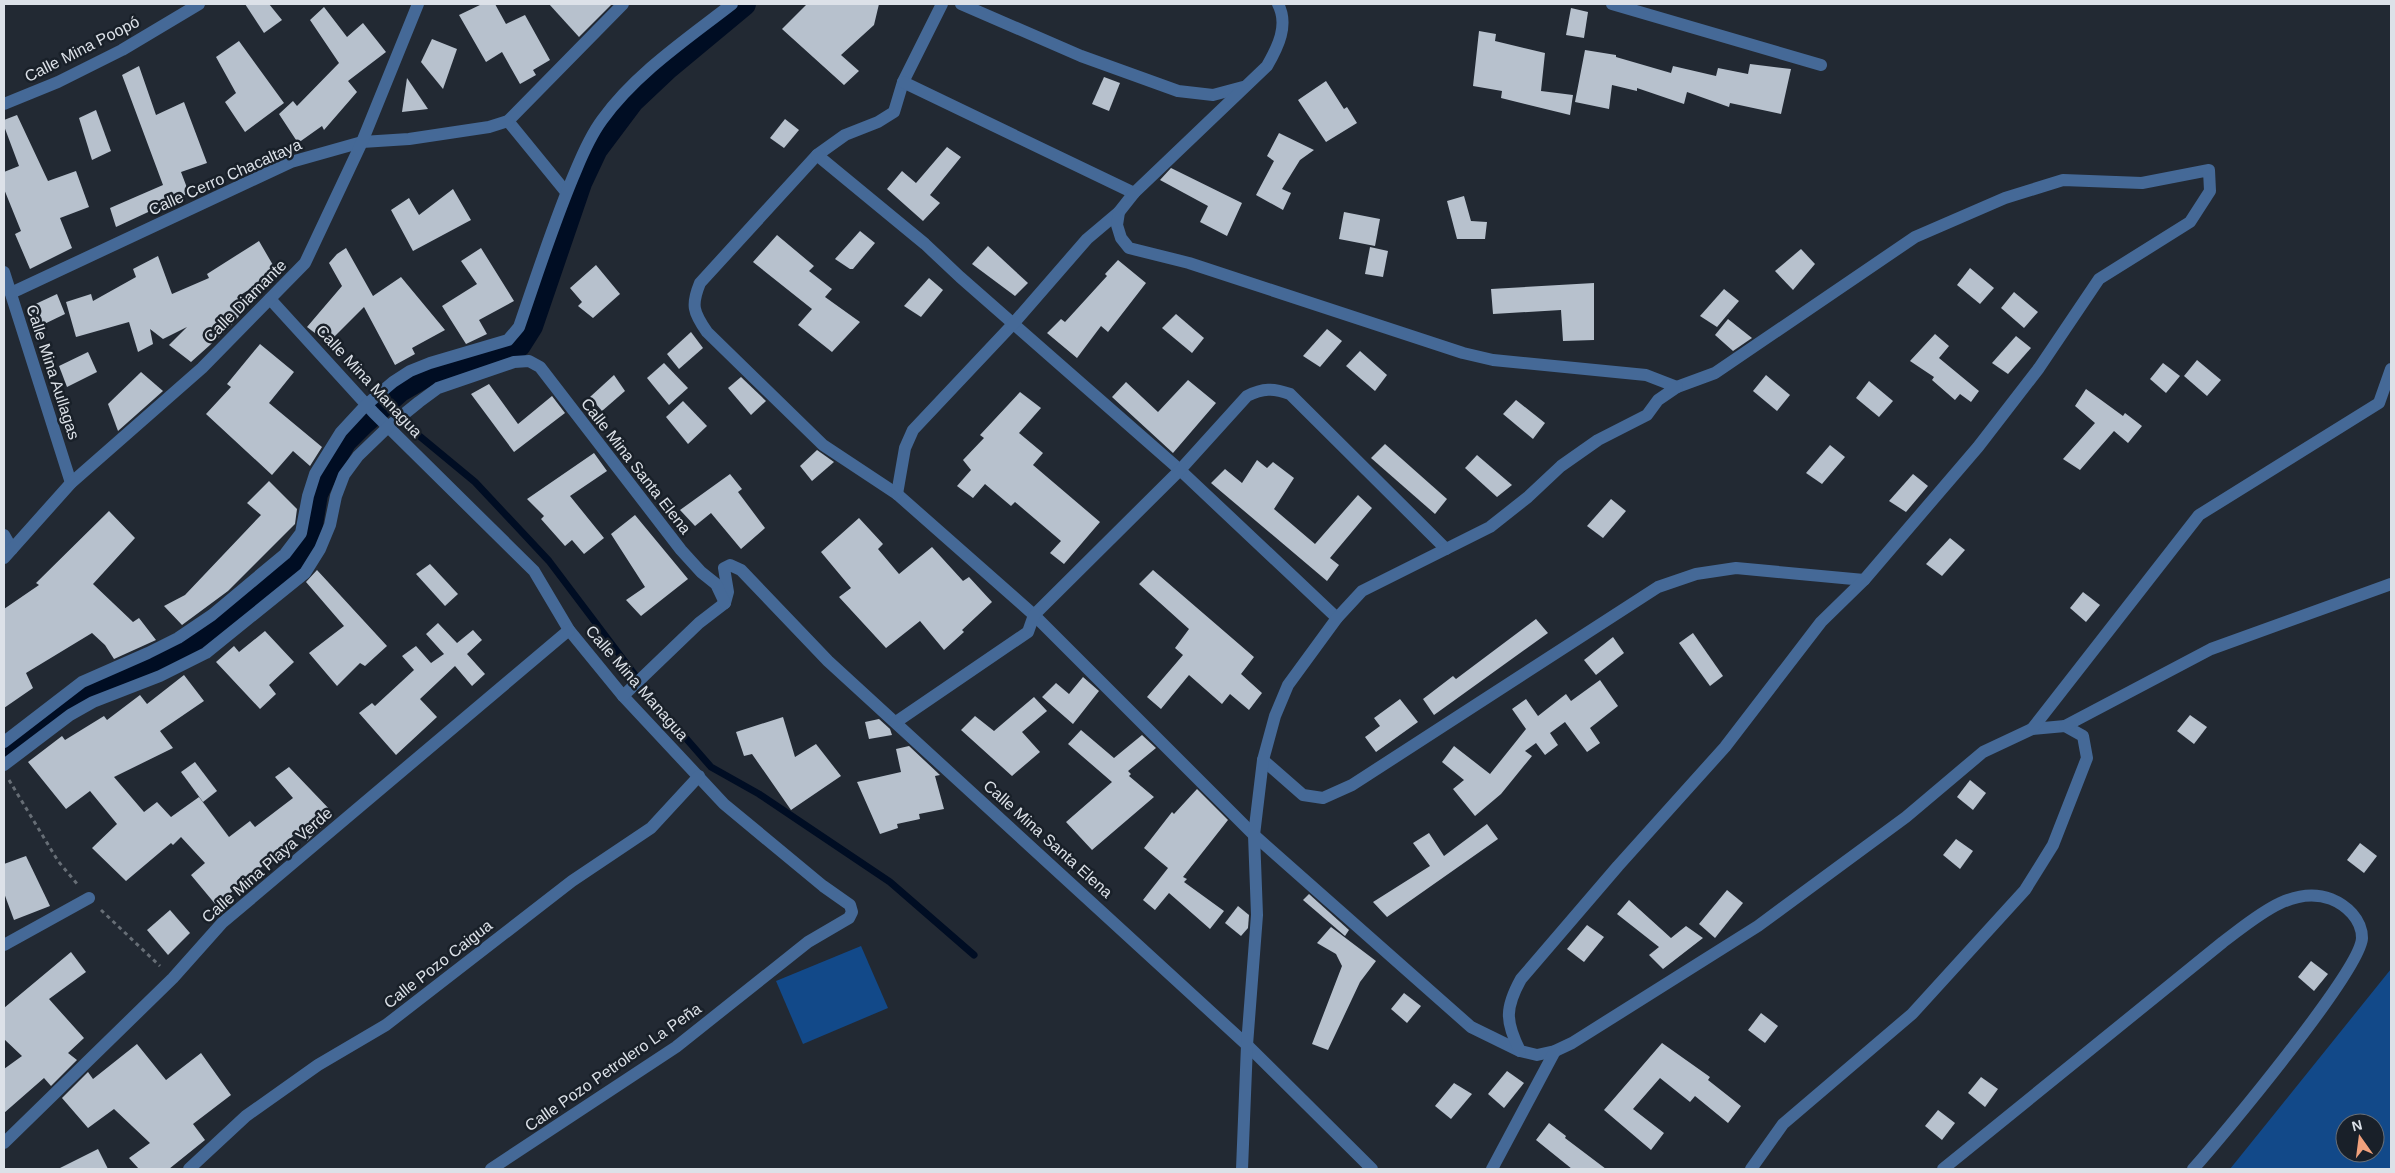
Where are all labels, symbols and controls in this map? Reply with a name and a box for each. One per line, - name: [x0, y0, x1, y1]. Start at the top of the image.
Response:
- street label: Calle Mina Poopó: [22, 13, 142, 85]
- street label: Calle Cerro Chacaltaya: [146, 136, 304, 218]
- street label: Calle Diamante: [200, 256, 290, 346]
- street label: Calle Mina Aullagas: [23, 303, 83, 441]
- street label: Calle Mina Managua: [313, 322, 425, 441]
- street label: Calle Mina Santa Elena: [578, 395, 694, 537]
- street label: Calle Mina Managua: [582, 622, 692, 744]
- street label: Calle Mina Santa Elena: [980, 777, 1116, 901]
- street label: Calle Mina Playa Verde: [199, 804, 335, 926]
- street label: Calle Pozo Caigua: [381, 916, 496, 1011]
- street label: Calle Pozo Petrolero La Peña: [522, 1000, 704, 1134]
- north arrow: [2335, 1113, 2385, 1163]
- text: N: [2350, 1116, 2364, 1134]

